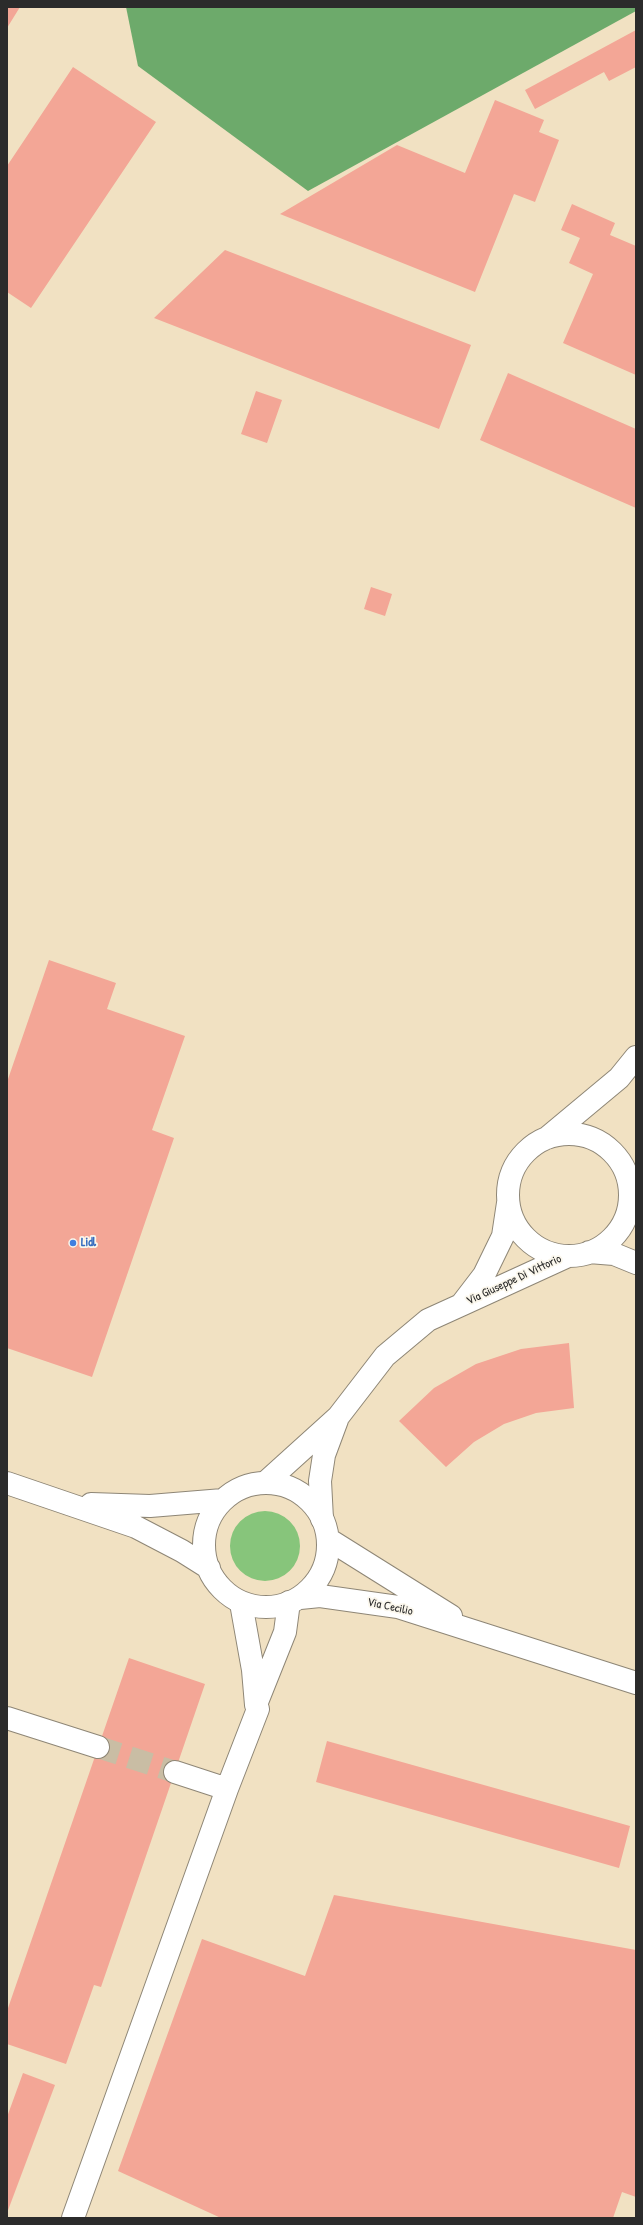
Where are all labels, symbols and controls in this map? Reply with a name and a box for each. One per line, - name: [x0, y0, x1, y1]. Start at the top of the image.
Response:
- place label: Lidl: [81, 1236, 96, 1250]
- marker: Lidl: [68, 1238, 78, 1248]
- street label: Via Giuseppe Di Vittorio: [464, 1252, 564, 1308]
- street label: Via Cecilio: [366, 1595, 414, 1619]

